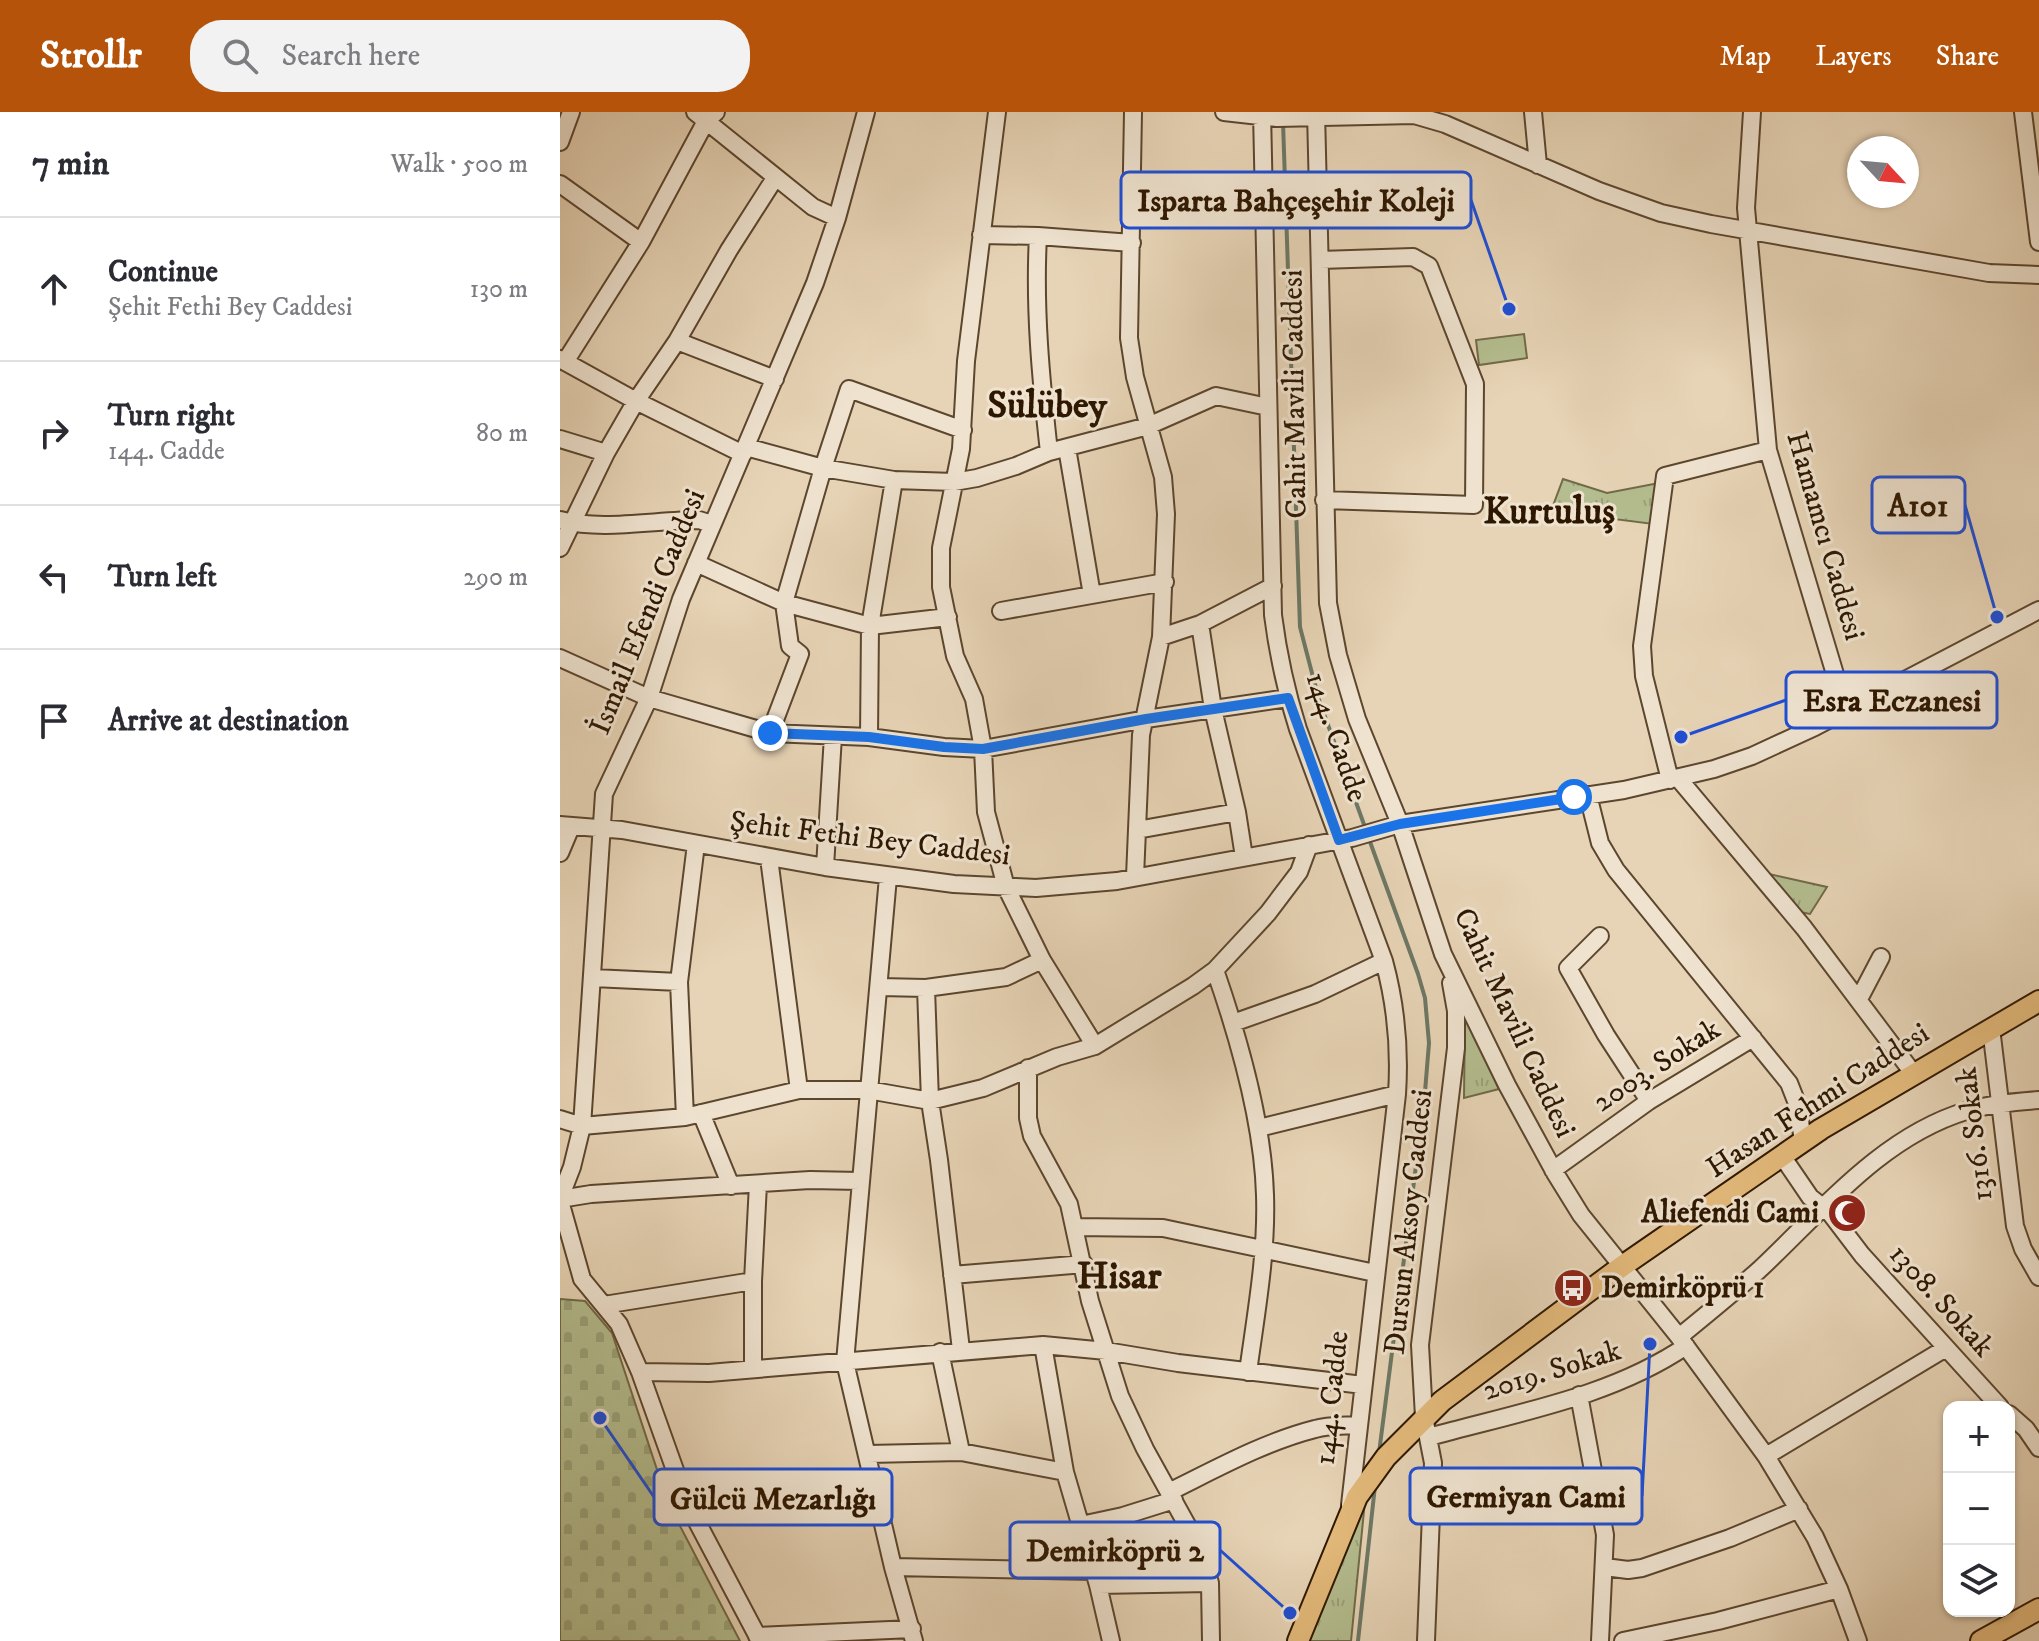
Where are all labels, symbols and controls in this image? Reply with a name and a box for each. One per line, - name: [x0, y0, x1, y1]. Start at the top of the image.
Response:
- search box: [190, 20, 750, 92]
- text: Strollr: [40, 32, 142, 80]
- icon: search: [218, 34, 262, 78]
- text: Search here: [282, 38, 420, 75]
- text: Map: [1720, 39, 1771, 74]
- text: Layers: [1815, 39, 1892, 74]
- text: Share: [1936, 39, 1999, 74]
- north arrow: [1847, 136, 1919, 208]
- text: 7 min: [32, 143, 109, 185]
- text: Walk · 500 m: [391, 148, 528, 181]
- callout: Isparta Bahçeşehir Koleji: [1121, 172, 1471, 228]
- text: Isparta Bahçeşehir Koleji: [1137, 182, 1455, 222]
- text: Continue: [108, 254, 218, 291]
- icon: ahead: [32, 267, 76, 311]
- street label: Cahit Mavili Caddesi: [1274, 269, 1316, 519]
- text: 130 m: [470, 273, 528, 306]
- text: Şehit Fethi Bey Caddesi: [108, 291, 352, 324]
- district label: Sülübey: [987, 382, 1108, 430]
- text: Turn right: [108, 398, 235, 435]
- icon: right: [32, 411, 76, 455]
- text: 80 m: [476, 417, 528, 450]
- street label: Hamamcı Caddesi: [1778, 427, 1872, 645]
- text: 144. Cadde: [108, 435, 225, 468]
- callout: A101: [1872, 477, 1965, 533]
- street label: İsmail Efendi Caddesi: [581, 483, 714, 740]
- text: A101: [1887, 487, 1948, 527]
- district label: Kurtuluş: [1483, 488, 1615, 536]
- icon: left: [32, 555, 76, 599]
- text: Turn left: [108, 559, 217, 596]
- text: 290 m: [463, 561, 528, 594]
- street label: 144. Cadde: [1297, 667, 1375, 807]
- callout: Esra Eczanesi: [1786, 672, 1997, 728]
- text: Esra Eczanesi: [1803, 682, 1981, 722]
- icon: arrive: [32, 699, 76, 743]
- text: Arrive at destination: [108, 703, 349, 740]
- route end: [752, 715, 788, 751]
- route start: [1556, 779, 1592, 815]
- street label: Şehit Fethi Bey Caddesi: [728, 803, 1012, 875]
- street label: Cahit Mavili Caddesi: [1445, 902, 1583, 1144]
- street label: 2003. Sokak: [1586, 1011, 1728, 1121]
- street label: Hasan Fehmi Caddesi: [1700, 1015, 1936, 1187]
- street label: 1316. Sokak: [1948, 1065, 2002, 1203]
- street label: Dursun Aksoy Caddesi: [1377, 1087, 1441, 1357]
- mosque icon: Aliefendi Cami: [1826, 1192, 1868, 1234]
- place label: Aliefendi Cami: [1640, 1195, 1819, 1232]
- street label: 1308. Sokak: [1881, 1237, 2002, 1365]
- district label: Hisar: [1077, 1253, 1162, 1301]
- bus stop icon: Demirköprü 1: [1552, 1267, 1594, 1309]
- place label: Demirköprü 1: [1601, 1270, 1764, 1307]
- street label: 144. Cadde: [1307, 1329, 1357, 1467]
- street label: 2019. Sokak: [1478, 1332, 1626, 1410]
- map controls: [1943, 1401, 2015, 1617]
- button: +: [1943, 1401, 2015, 1473]
- callout: Germiyan Cami: [1410, 1468, 1642, 1524]
- callout: Gülcü Mezarlığı: [654, 1469, 892, 1525]
- button: −: [1943, 1473, 2015, 1545]
- text: Germiyan Cami: [1426, 1478, 1626, 1518]
- text: Gülcü Mezarlığı: [670, 1480, 876, 1520]
- callout: Demirköprü 2: [1010, 1522, 1220, 1578]
- text: Demirköprü 2: [1026, 1532, 1204, 1572]
- button: layers: [1943, 1545, 2015, 1617]

